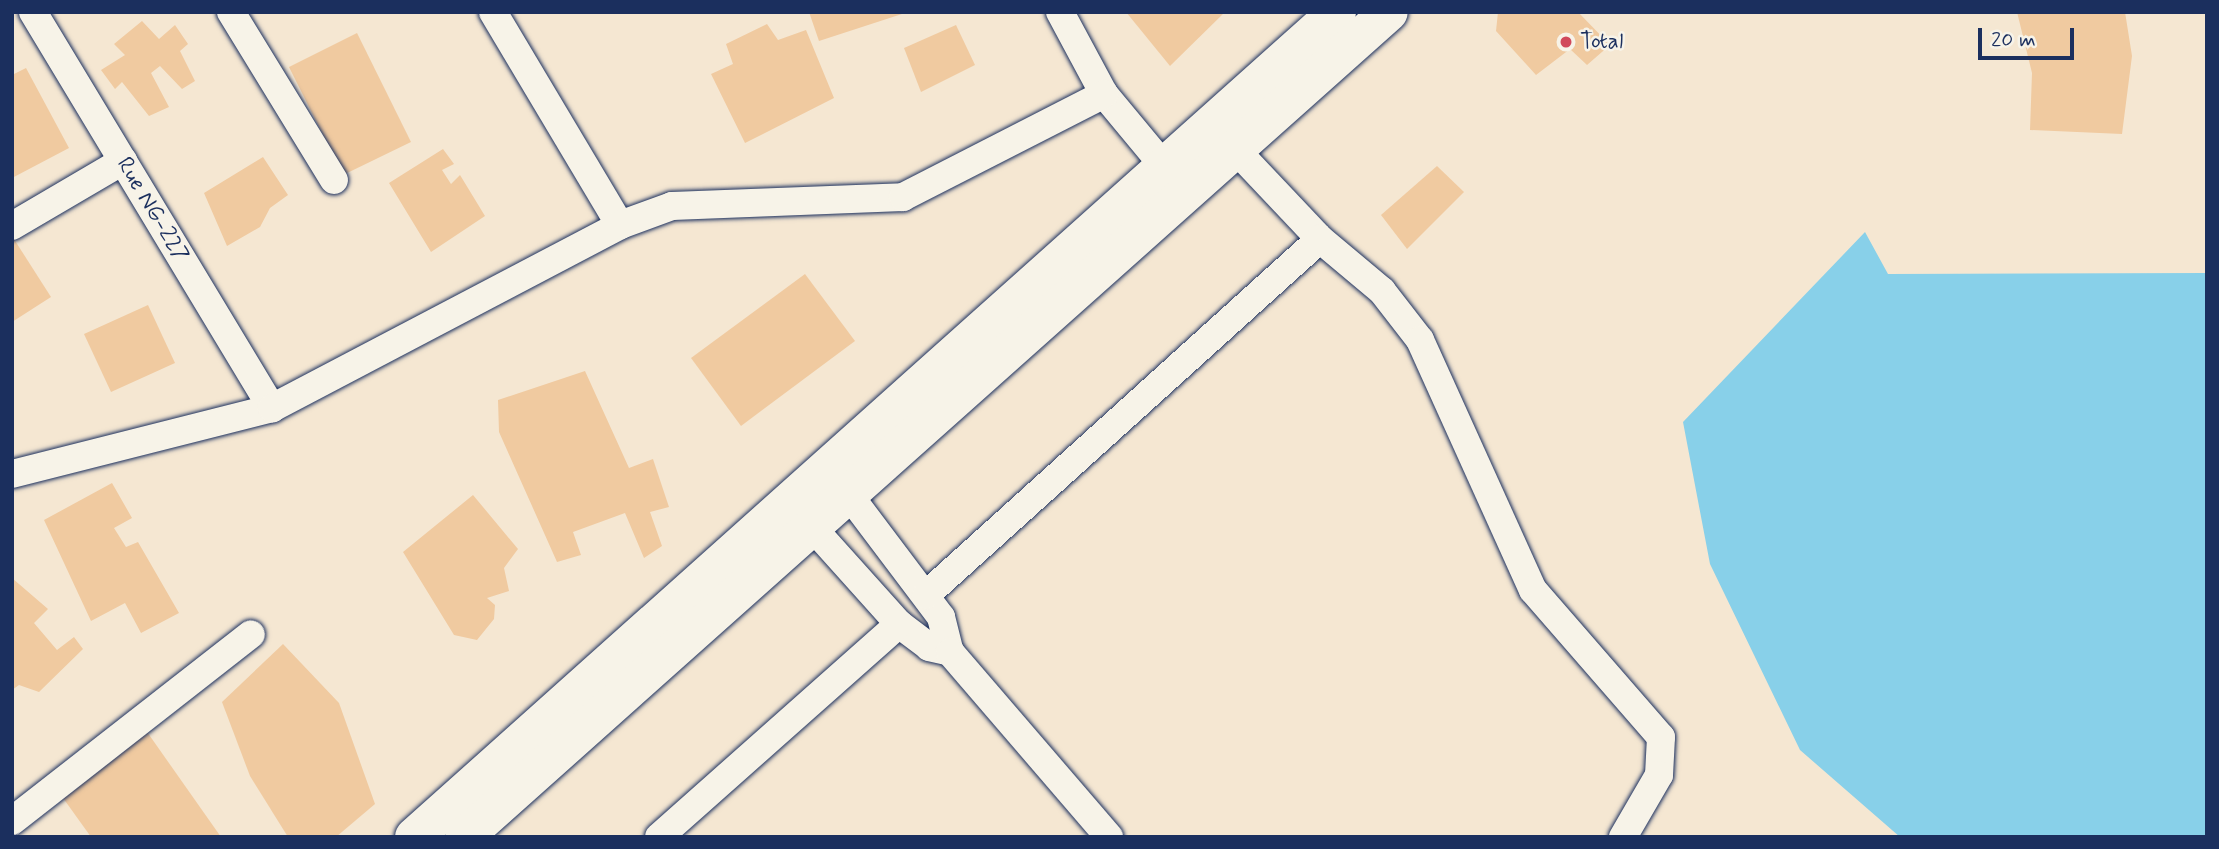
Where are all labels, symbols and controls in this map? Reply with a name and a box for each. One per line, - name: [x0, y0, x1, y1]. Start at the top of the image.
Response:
- scale bar: [1981, 14, 2077, 58]
- text: 20 m: [1991, 26, 2036, 54]
- place label: Total: [1580, 28, 1623, 56]
- marker: Total: [1558, 34, 1574, 50]
- street label: Rue NG-227: [110, 153, 194, 267]

